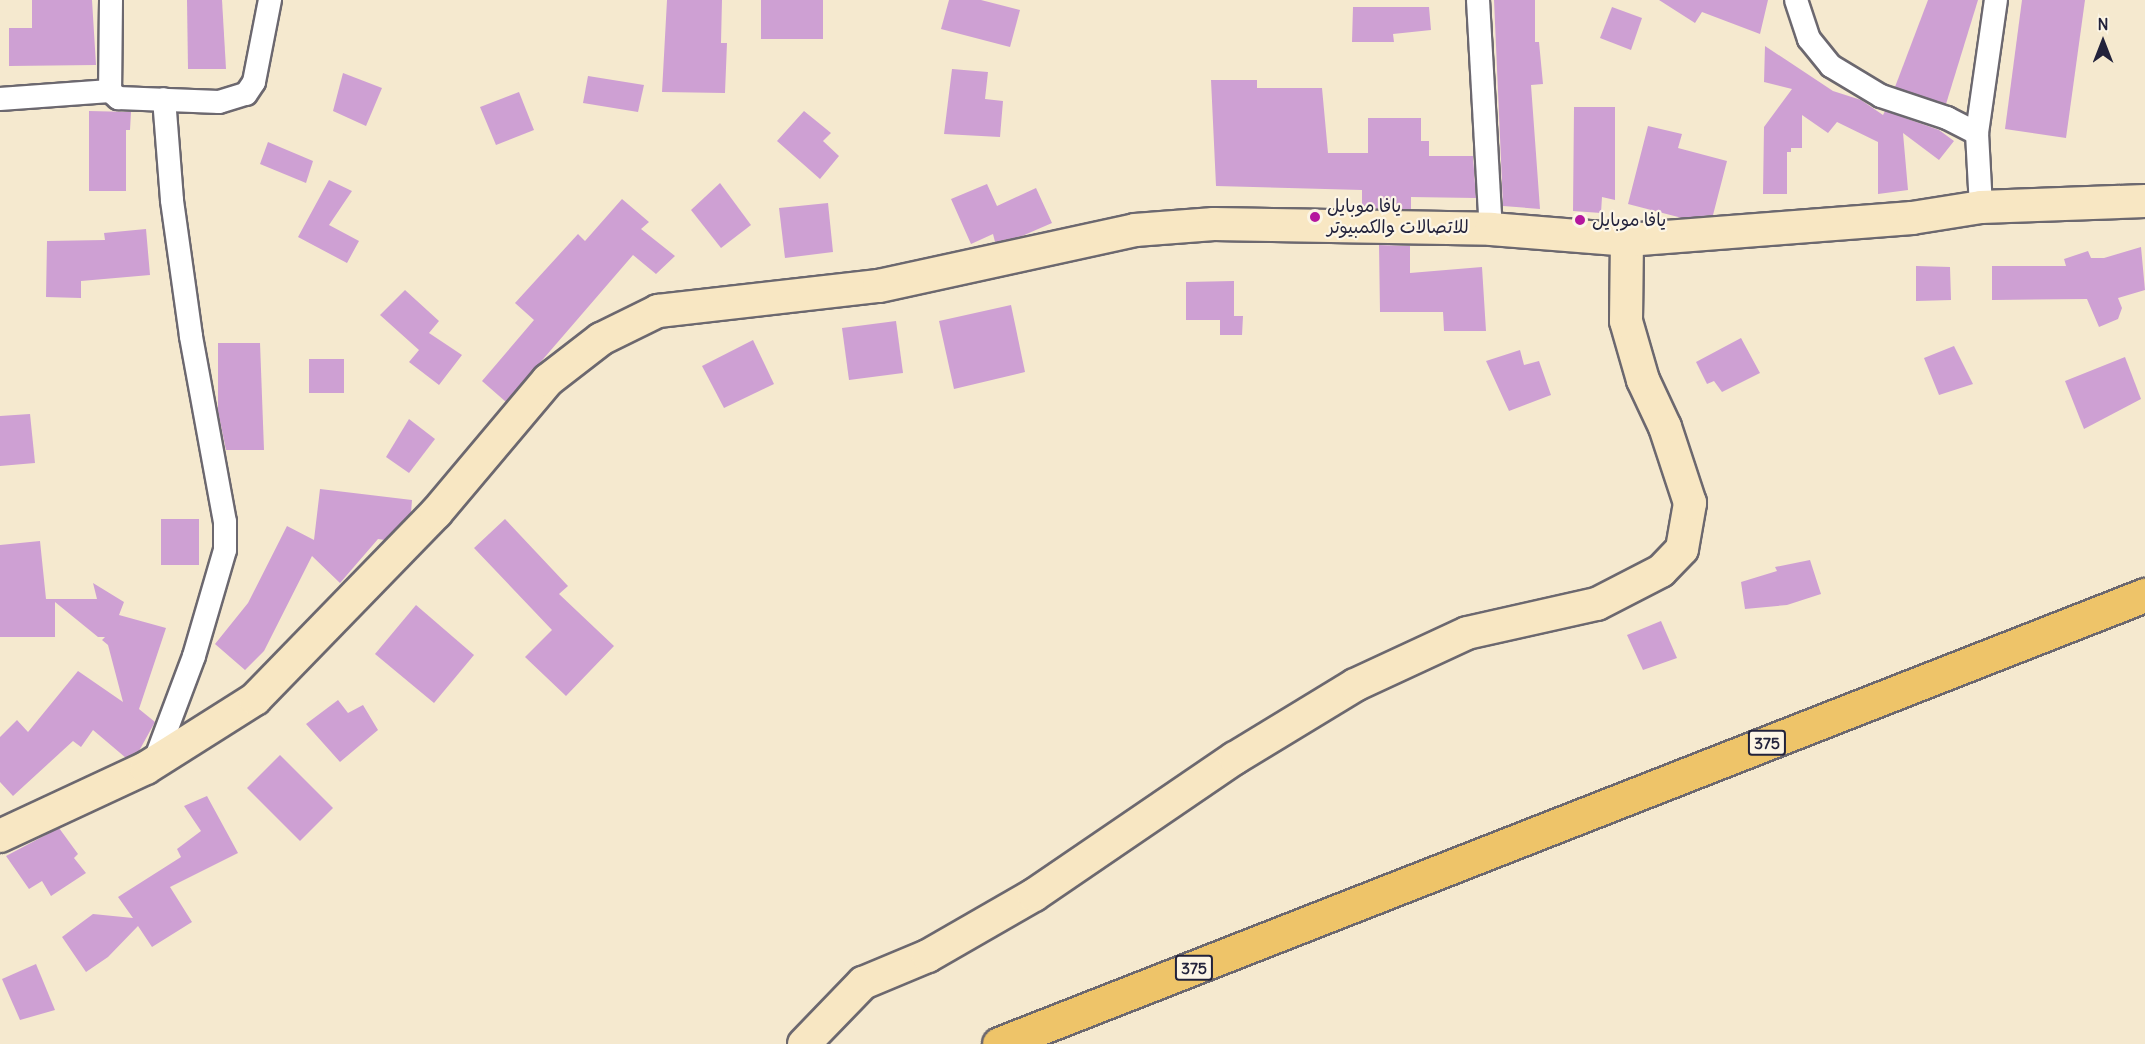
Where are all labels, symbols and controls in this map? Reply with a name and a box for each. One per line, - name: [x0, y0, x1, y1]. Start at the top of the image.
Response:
- north arrow: [2073, 12, 2133, 72]
- text: N: [2097, 14, 2109, 34]
- place label: يافا موبايل للاتصالات والكمبيوتر: [1327, 196, 1469, 238]
- place label: يافا موبايل: [1592, 209, 1666, 231]
- marker: يافا موبايل للاتصالات والكمبيوتر: [1308, 210, 1322, 224]
- marker: يافا موبايل: [1573, 213, 1587, 227]
- road number: 375: [1748, 730, 1786, 756]
- road number: 375: [1174, 955, 1214, 981]

